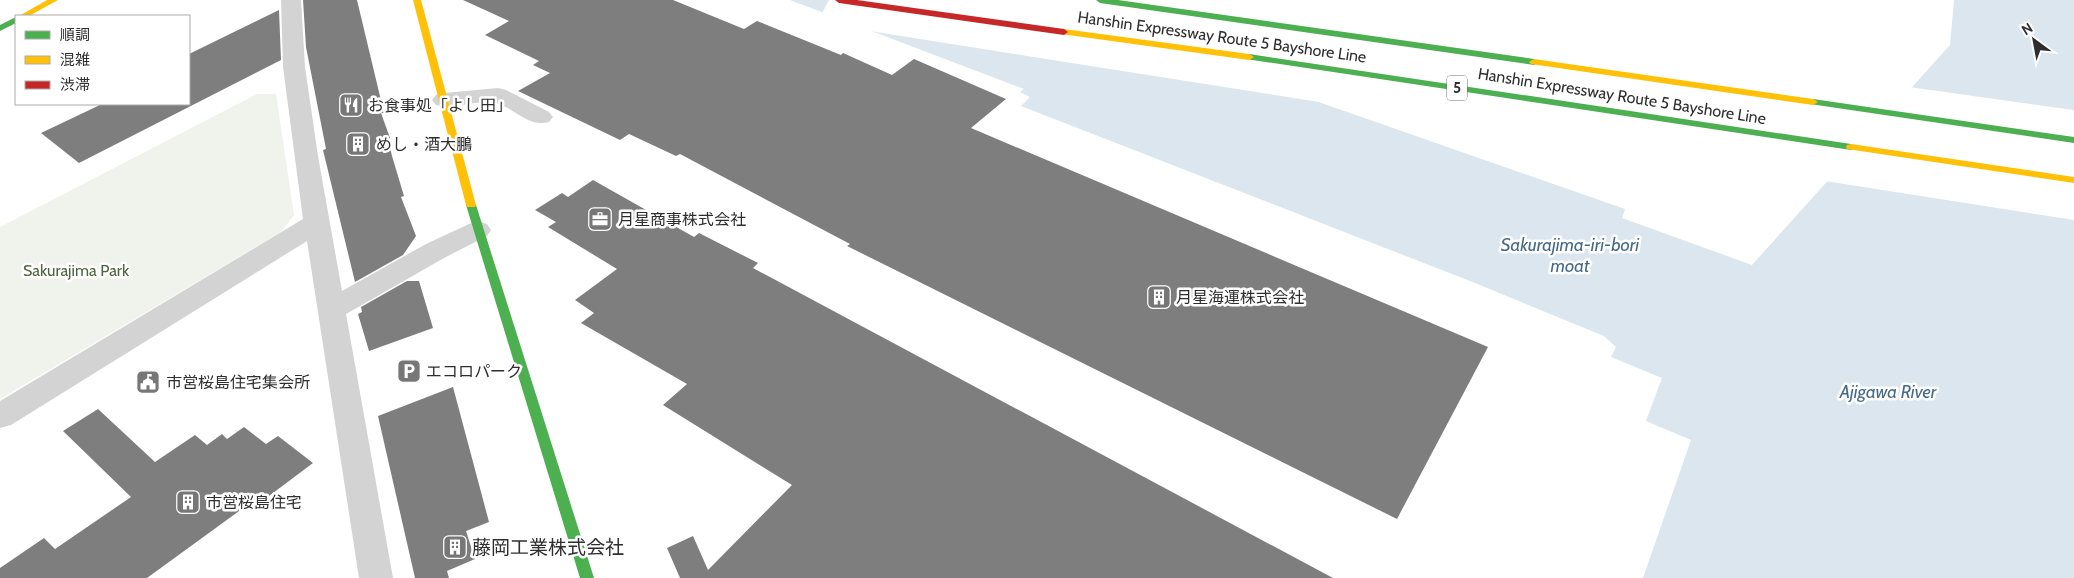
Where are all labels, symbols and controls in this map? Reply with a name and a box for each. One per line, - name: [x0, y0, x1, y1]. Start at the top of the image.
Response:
- street label: Hanshin Expressway Route 5 Bayshore Line: [1076, 7, 1368, 67]
- legend: [15, 15, 190, 105]
- north arrow: [2009, 15, 2059, 65]
- text: N: [2018, 19, 2036, 39]
- text: 順調: [60, 26, 90, 44]
- text: 混雑: [60, 51, 90, 69]
- street label: Hanshin Expressway Route 5 Bayshore Line: [1477, 64, 1767, 128]
- text: 渋滞: [60, 76, 90, 94]
- road number: 5: [1447, 76, 1467, 100]
- restaurant icon: お食事処「よし田」: [338, 92, 364, 118]
- place label: お食事処「よし田」: [368, 96, 512, 115]
- building icon: めし・酒大鵬: [345, 131, 371, 157]
- place label: めし・酒大鵬: [376, 135, 472, 154]
- office icon: 月星商事株式会社: [587, 206, 613, 232]
- place label: 月星商事株式会社: [618, 210, 746, 229]
- water label: Sakurajima-iri-bori moat: [1501, 234, 1640, 277]
- park label: Sakurajima Park: [23, 261, 130, 280]
- building icon: 月星海運株式会社: [1146, 284, 1172, 310]
- place label: 月星海運株式会社: [1176, 288, 1304, 307]
- parking icon: エコロパーク: [396, 358, 422, 384]
- place label: エコロパーク: [426, 362, 522, 381]
- public building icon: 市営桜島住宅集会所: [135, 369, 161, 395]
- place label: 市営桜島住宅集会所: [166, 373, 310, 392]
- water label: Ajigawa River: [1839, 381, 1938, 403]
- building icon: 市営桜島住宅: [175, 489, 201, 515]
- place label: 市営桜島住宅: [206, 493, 302, 512]
- building icon: 藤岡工業株式会社: [442, 534, 468, 560]
- place label: 藤岡工業株式会社: [472, 536, 624, 559]

